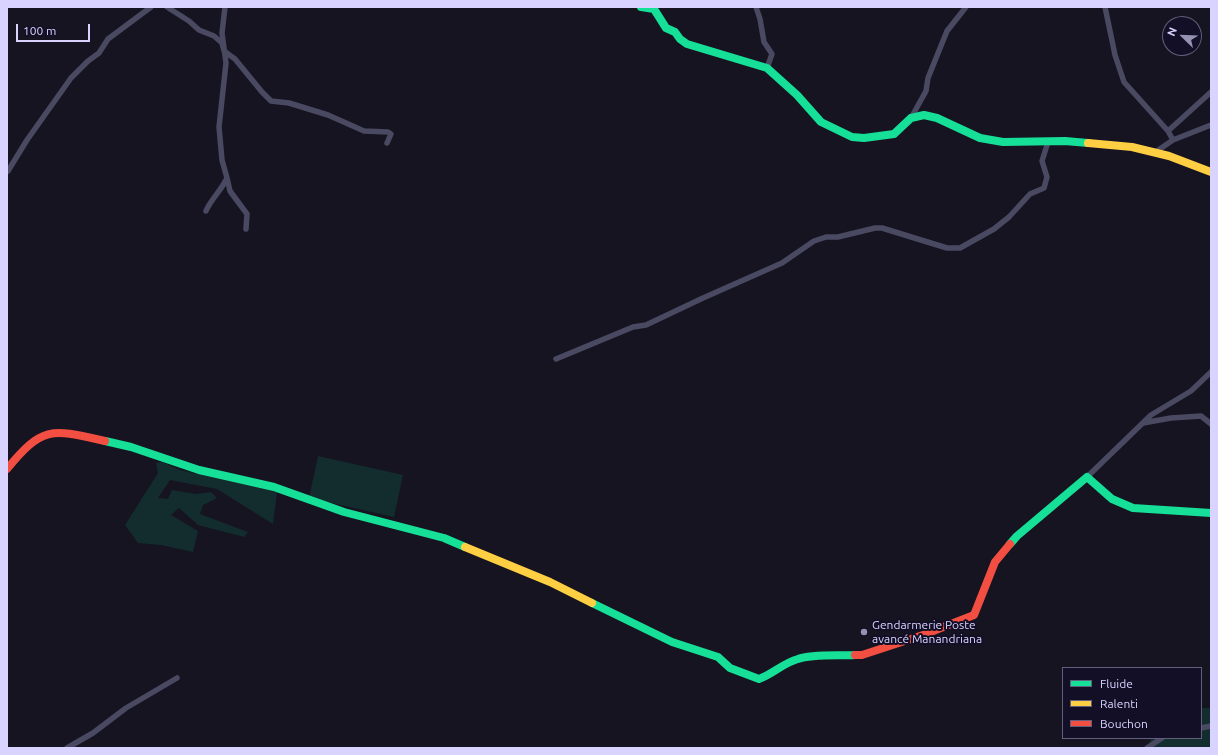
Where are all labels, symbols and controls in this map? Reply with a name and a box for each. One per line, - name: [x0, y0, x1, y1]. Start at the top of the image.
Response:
- scale bar: [18, 16, 92, 42]
- north arrow: [1162, 16, 1202, 56]
- text: 100 m: [23, 24, 56, 37]
- text: N: [1165, 26, 1179, 38]
- place label: Gendarmerie Poste avancé Manandriana: [872, 618, 982, 646]
- marker: Gendarmerie Poste avancé Manandriana: [859, 627, 869, 637]
- legend: [1062, 667, 1202, 739]
- text: Fluide: [1100, 677, 1133, 690]
- text: Ralenti: [1100, 697, 1138, 710]
- text: Bouchon: [1100, 717, 1148, 730]

